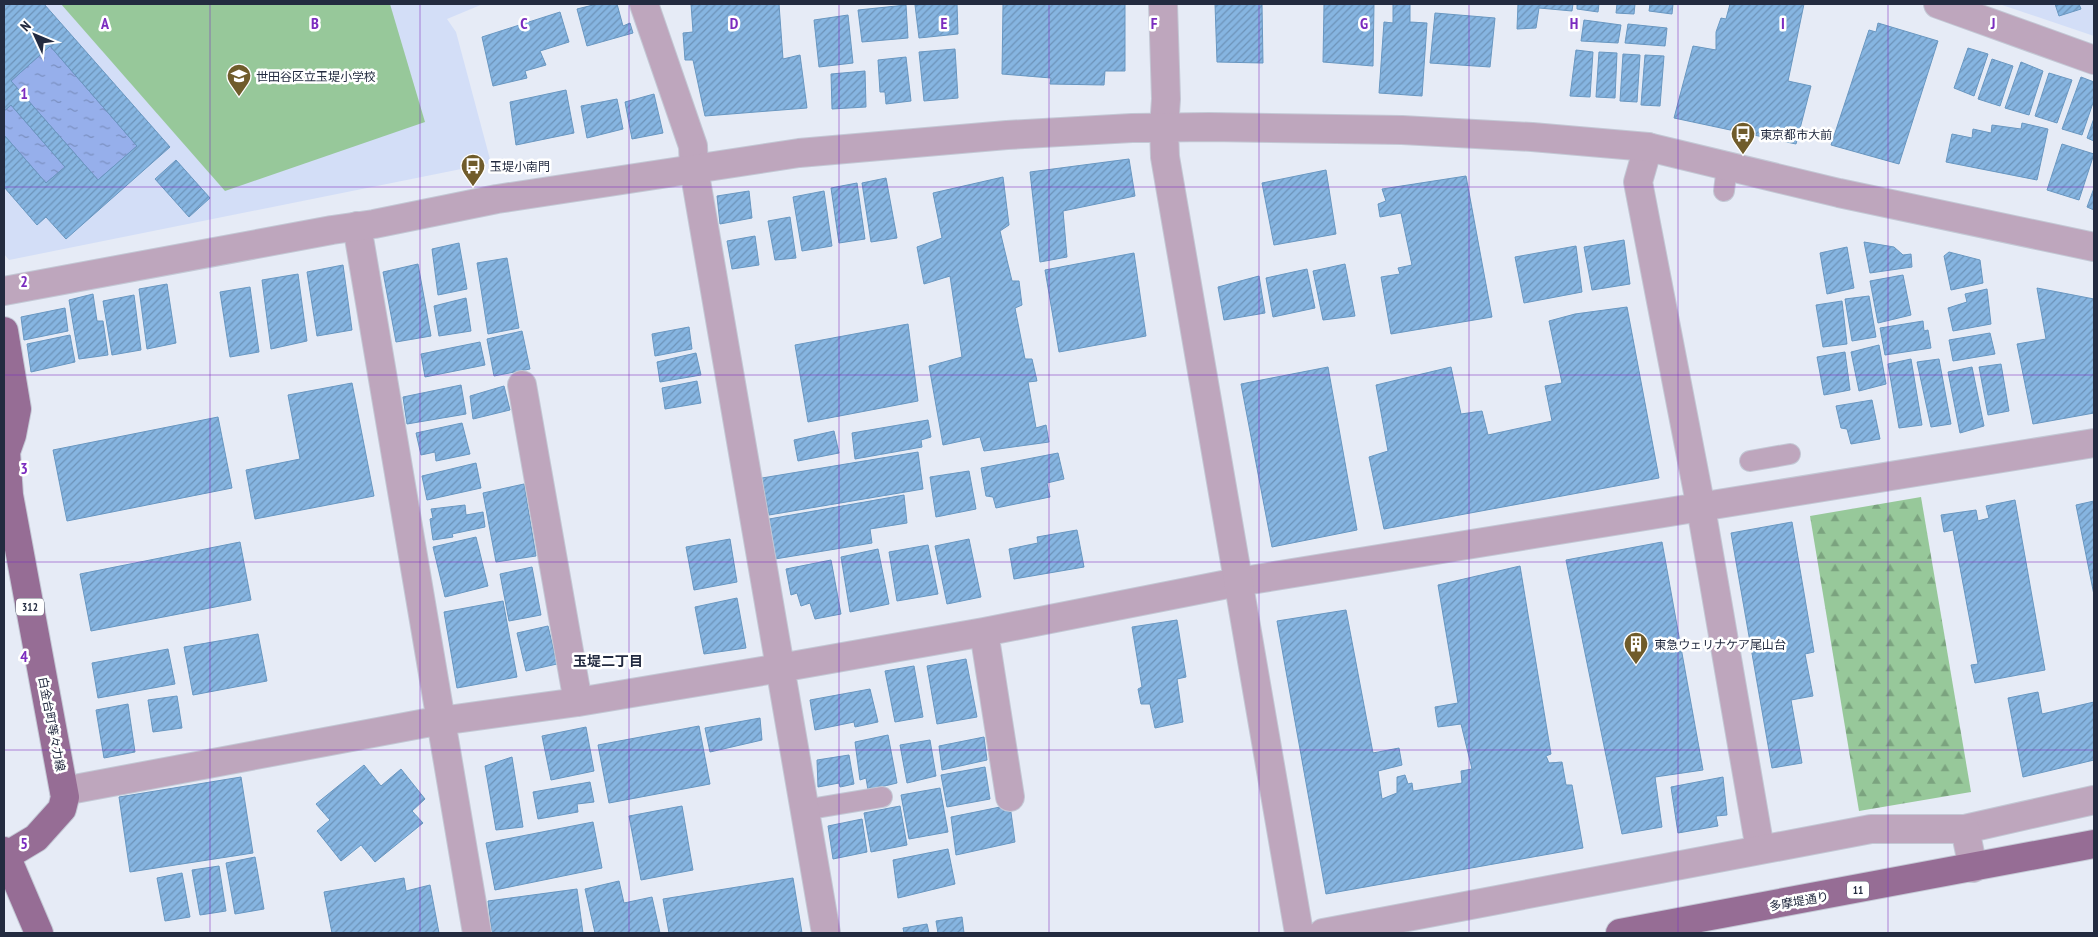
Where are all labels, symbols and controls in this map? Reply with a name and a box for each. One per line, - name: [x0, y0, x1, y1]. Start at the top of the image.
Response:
- north arrow: [10, 10, 60, 60]
- text: A: [100, 13, 110, 33]
- text: B: [311, 13, 319, 33]
- text: C: [520, 13, 528, 33]
- text: D: [730, 13, 739, 33]
- text: E: [941, 13, 948, 33]
- text: F: [1151, 13, 1158, 33]
- text: G: [1360, 13, 1368, 33]
- text: H: [1570, 13, 1578, 33]
- text: I: [1781, 13, 1785, 33]
- text: J: [1990, 13, 1995, 33]
- text: N: [17, 17, 35, 35]
- school or university icon: 世田谷区立玉堤小学校: [226, 63, 252, 97]
- place label: 世田谷区立玉堤小学校: [256, 69, 376, 84]
- text: 1: [20, 83, 28, 103]
- bus stop icon: 東京都市大前: [1730, 121, 1756, 155]
- place label: 東京都市大前: [1760, 127, 1832, 142]
- bus stop icon: 玉堤小南門: [460, 153, 486, 187]
- place label: 玉堤小南門: [490, 159, 550, 174]
- text: 2: [20, 271, 28, 291]
- text: 3: [20, 458, 28, 478]
- road number: 312: [16, 598, 44, 616]
- building icon: 東急ウェリナケア尾山台: [1623, 631, 1649, 665]
- place label: 東急ウェリナケア尾山台: [1654, 637, 1786, 652]
- text: 4: [20, 646, 28, 666]
- district label: 玉堤二丁目: [573, 652, 643, 670]
- street label: 白金台町等々力線: [35, 675, 69, 773]
- text: 5: [20, 833, 28, 853]
- road number: 11: [1847, 882, 1869, 898]
- street label: 多摩堤通り: [1768, 888, 1830, 914]

